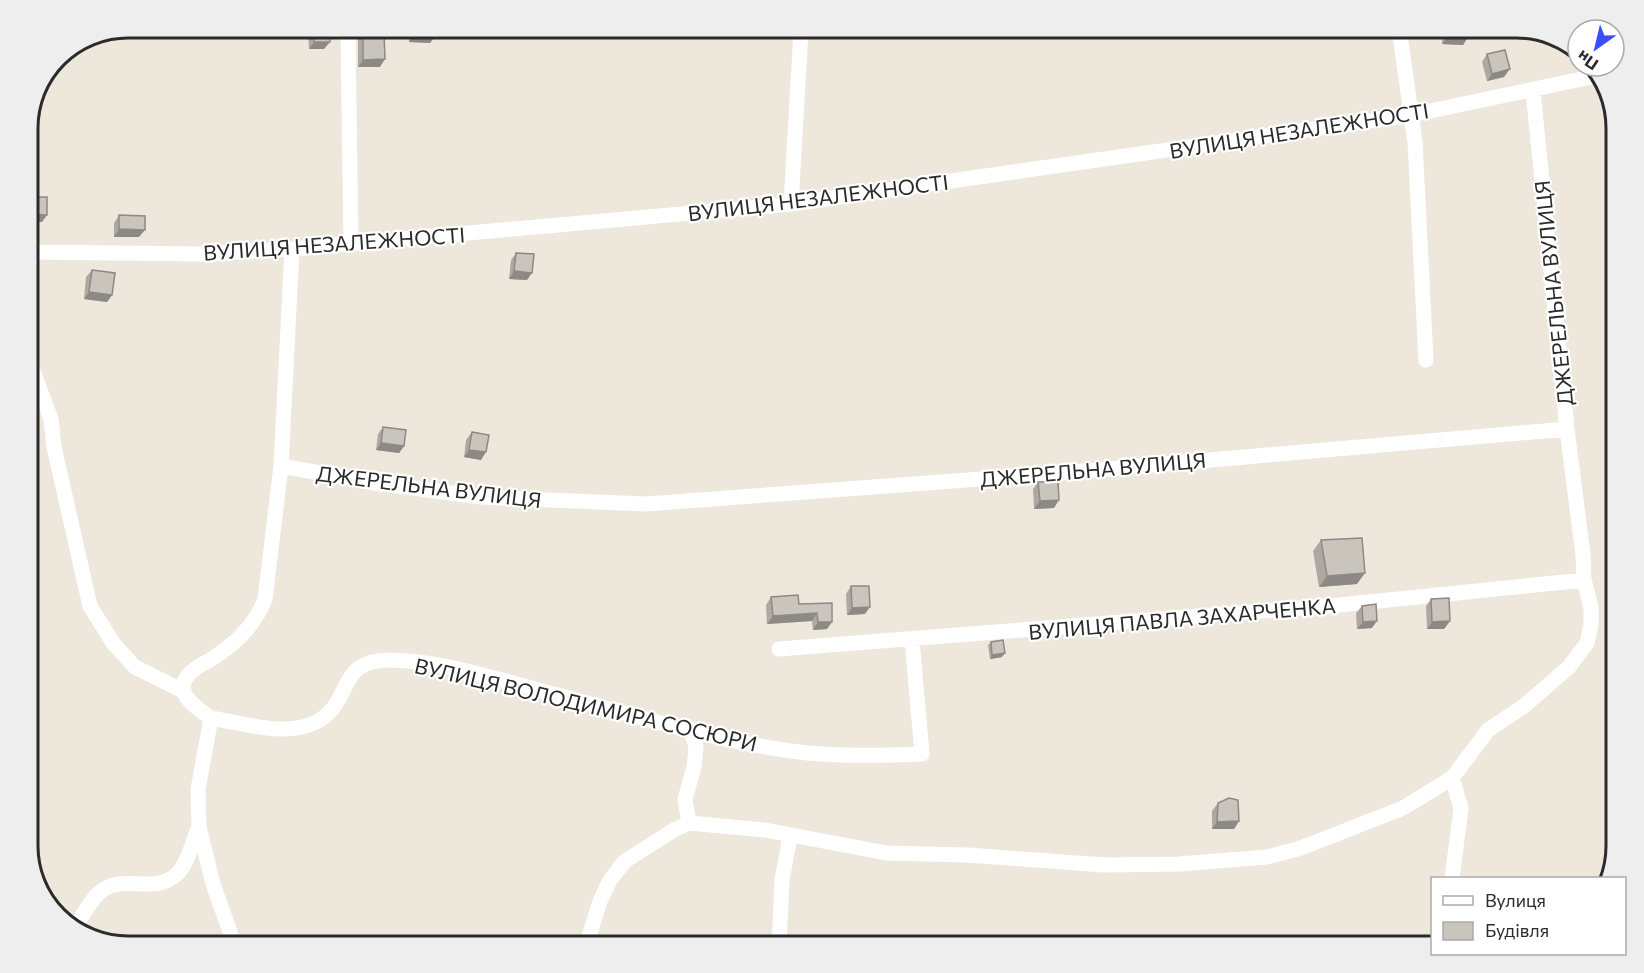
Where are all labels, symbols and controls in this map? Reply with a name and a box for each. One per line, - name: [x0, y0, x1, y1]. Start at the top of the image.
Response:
- north arrow: [1566, 18, 1626, 78]
- text: Пн: [1573, 47, 1601, 75]
- street label: ВУЛИЦЯ НЕЗАЛЕЖНОСТІ: [1167, 97, 1431, 163]
- street label: ВУЛИЦЯ НЕЗАЛЕЖНОСТІ: [686, 169, 950, 225]
- street label: ДЖЕРЕЛЬНА ВУЛИЦЯ: [1529, 179, 1577, 407]
- street label: ВУЛИЦЯ НЕЗАЛЕЖНОСТІ: [202, 221, 466, 265]
- street label: ДЖЕРЕЛЬНА ВУЛИЦЯ: [979, 447, 1207, 491]
- street label: ДЖЕРЕЛЬНА ВУЛИЦЯ: [315, 460, 543, 512]
- street label: ВУЛИЦЯ ПАВЛА ЗАХАРЧЕНКА: [1027, 592, 1337, 644]
- street label: ВУЛИЦЯ ВОЛОДИМИРА СОСЮРИ: [412, 652, 760, 756]
- legend: [1431, 877, 1626, 955]
- text: Вулиця: [1485, 889, 1546, 911]
- text: Будівля: [1485, 919, 1549, 941]

